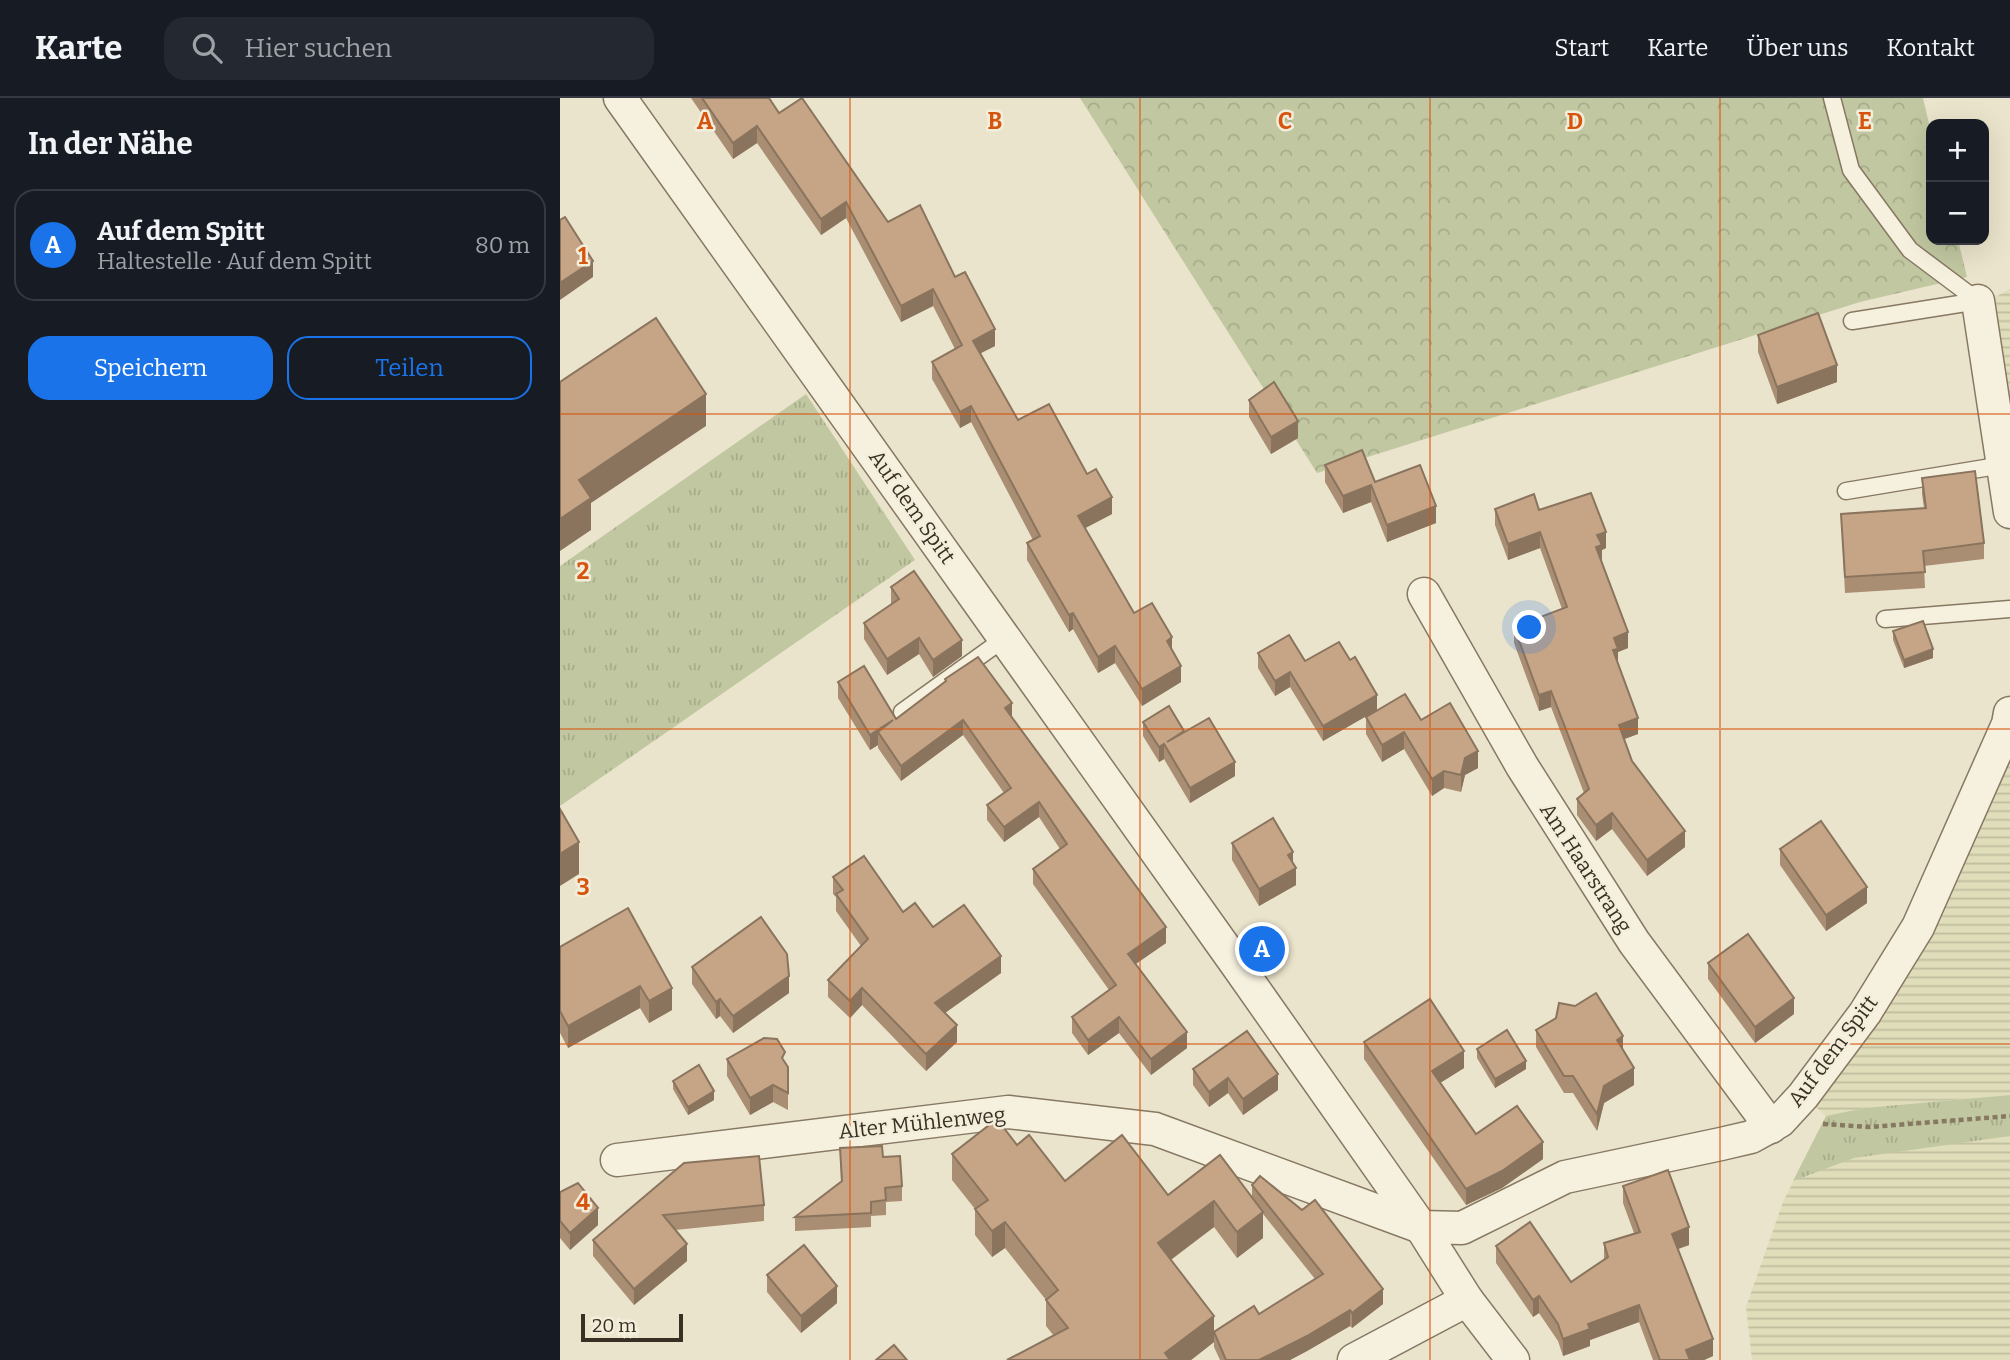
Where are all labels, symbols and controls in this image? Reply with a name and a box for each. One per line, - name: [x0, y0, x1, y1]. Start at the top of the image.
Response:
- search box: [164, 17, 654, 80]
- text: Karte: [35, 28, 122, 68]
- icon: search: [188, 29, 226, 67]
- text: Hier suchen: [244, 33, 392, 64]
- text: Start: [1554, 34, 1609, 62]
- text: Karte: [1647, 34, 1709, 62]
- text: Über uns: [1747, 34, 1849, 62]
- text: Kontakt: [1887, 34, 1975, 62]
- text: A: [697, 107, 714, 135]
- text: B: [988, 107, 1002, 135]
- text: C: [1278, 107, 1292, 135]
- text: D: [1567, 107, 1583, 135]
- text: E: [1858, 107, 1872, 135]
- map controls: [1926, 119, 1989, 245]
- button: +: [1926, 119, 1989, 182]
- text: In der Nähe: [28, 126, 193, 162]
- button: −: [1926, 182, 1989, 245]
- text: Auf dem Spitt: [97, 216, 265, 247]
- text: A: [45, 231, 61, 259]
- text: 80 m: [475, 231, 530, 259]
- text: 1: [578, 242, 588, 270]
- text: Haltestelle · Auf dem Spitt: [97, 247, 372, 275]
- button: Speichern: [28, 336, 273, 400]
- button: Teilen: [287, 336, 532, 400]
- street label: Auf dem Spitt: [863, 445, 961, 569]
- text: 2: [577, 557, 590, 585]
- your location: [1512, 610, 1546, 644]
- street label: Am Haarstrang: [1534, 798, 1638, 938]
- text: 3: [576, 873, 590, 901]
- pin: A: [1239, 923, 1285, 975]
- street label: Auf dem Spitt: [1783, 990, 1884, 1112]
- street label: Alter Mühlenweg: [837, 1101, 1007, 1145]
- text: 4: [576, 1188, 590, 1216]
- scale bar: [581, 1311, 682, 1343]
- text: 20 m: [592, 1314, 636, 1337]

